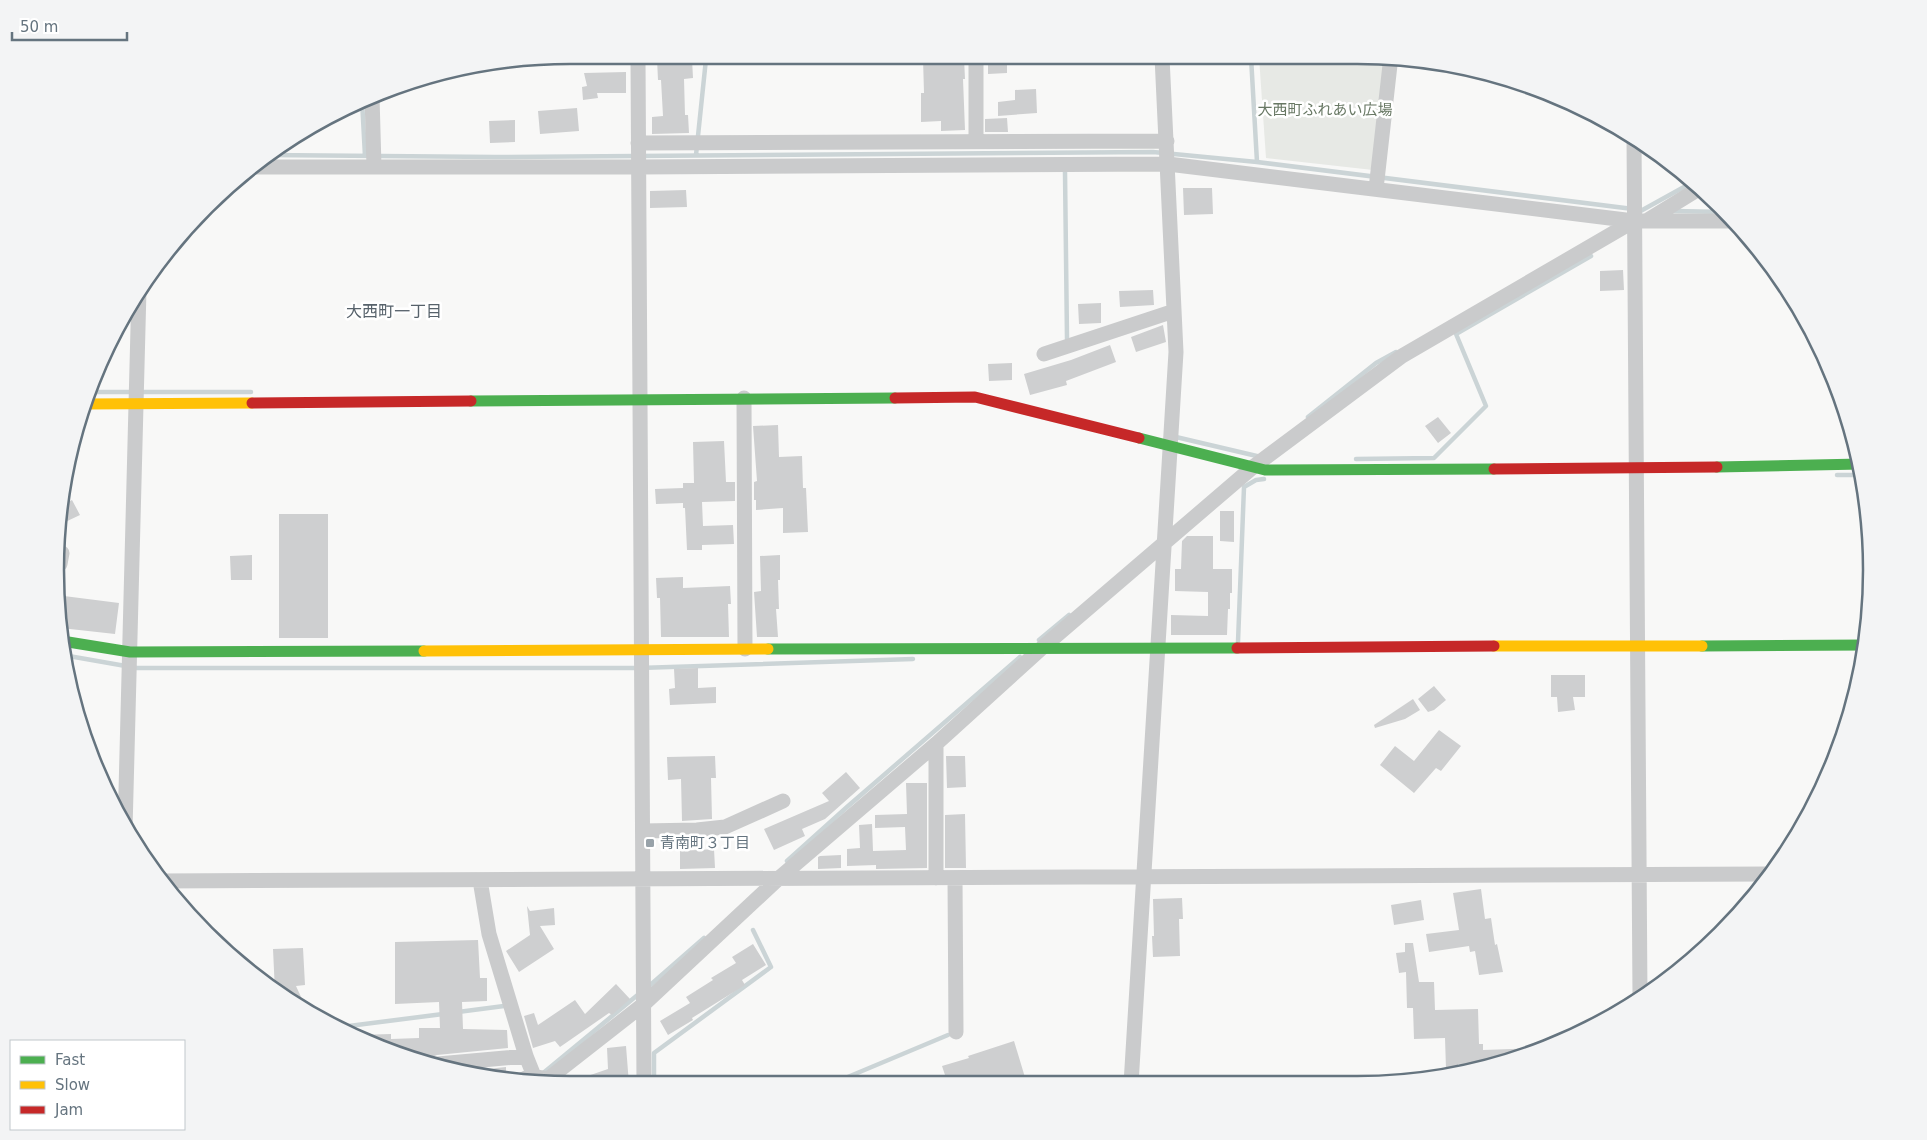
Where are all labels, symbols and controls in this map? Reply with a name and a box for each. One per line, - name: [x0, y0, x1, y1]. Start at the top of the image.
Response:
- scale bar: [12, 10, 128, 42]
- text: 50 m: [20, 18, 58, 36]
- park label: 大西町ふれあい広場: [1257, 101, 1393, 119]
- district label: 大西町一丁目: [346, 302, 442, 321]
- place label: 青南町３丁目: [660, 834, 750, 852]
- marker: 青南町３丁目: [644, 837, 656, 849]
- legend: [10, 1040, 185, 1130]
- text: Fast: [55, 1051, 85, 1069]
- text: Slow: [55, 1076, 90, 1094]
- text: Jam: [54, 1101, 83, 1119]

